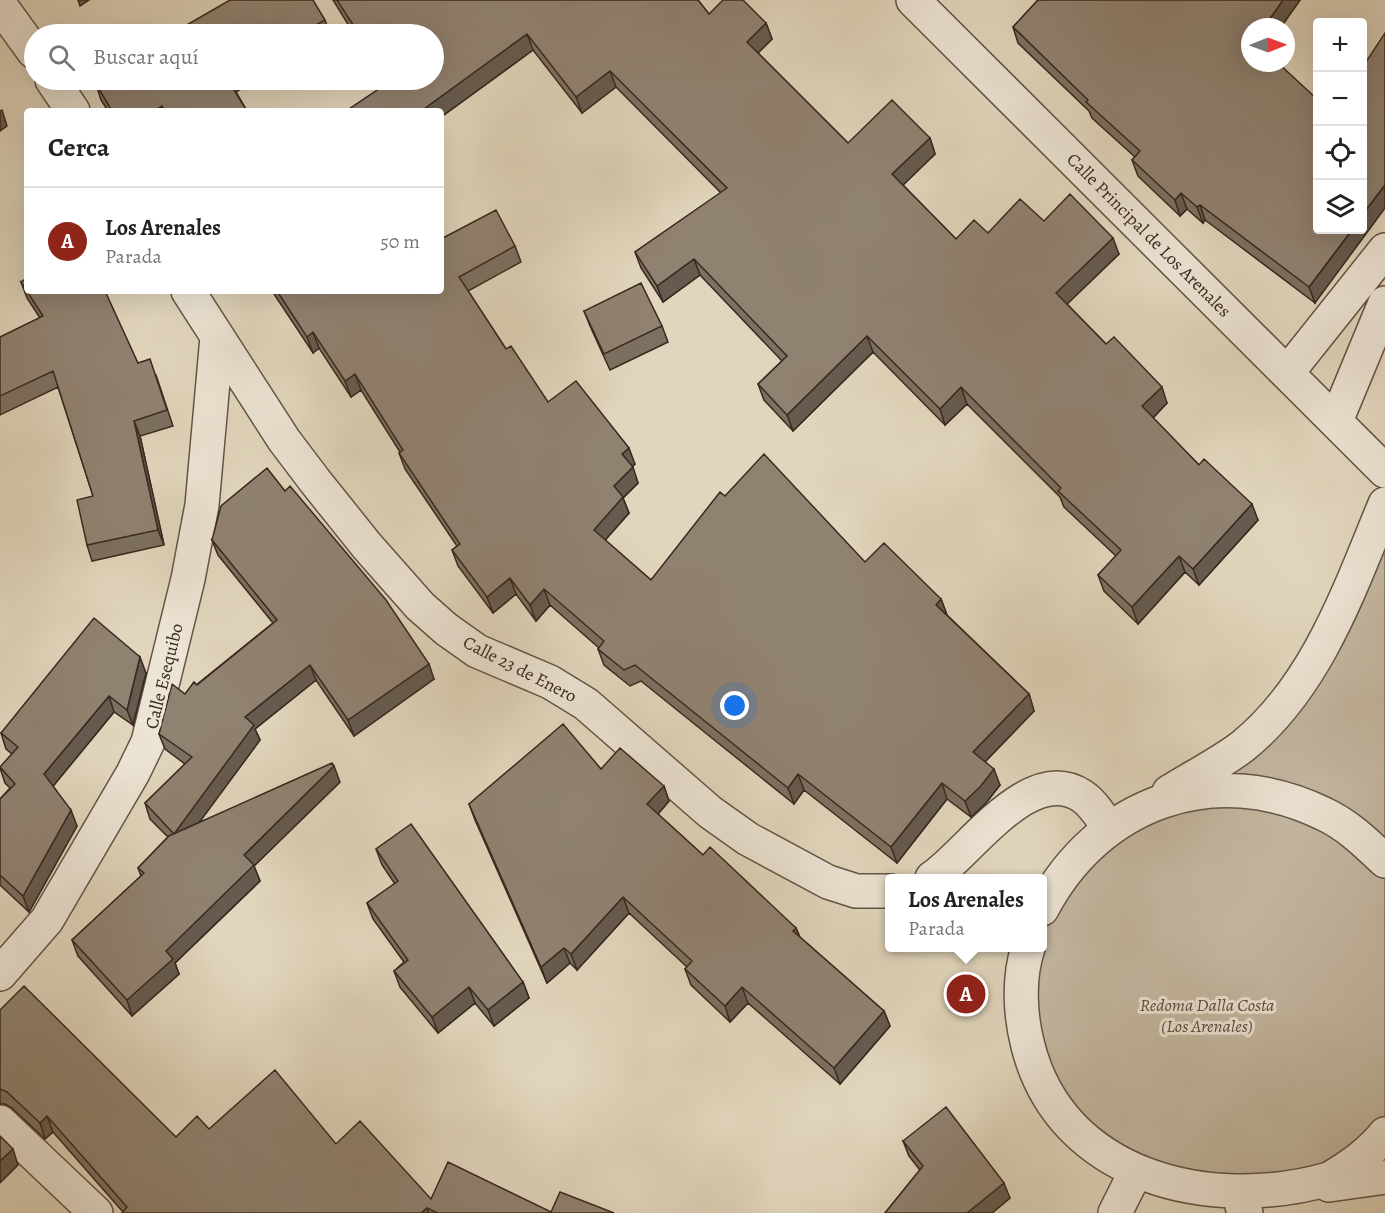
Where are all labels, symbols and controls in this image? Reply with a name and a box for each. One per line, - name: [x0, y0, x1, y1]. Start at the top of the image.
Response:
- north arrow: [1241, 18, 1295, 72]
- map controls: [1313, 18, 1367, 234]
- button: +: [1313, 18, 1367, 72]
- search box: [24, 24, 444, 90]
- icon: search: [45, 41, 78, 74]
- text: Buscar aquí: [93, 42, 199, 72]
- button: −: [1313, 72, 1367, 126]
- button: locate: [1313, 126, 1367, 180]
- text: Cerca: [48, 130, 110, 165]
- street label: Calle Principal de Los Arenales: [1062, 148, 1236, 322]
- button: layers: [1313, 180, 1367, 234]
- text: Los Arenales: [105, 213, 221, 243]
- text: A: [61, 228, 74, 255]
- text: 50 m: [380, 228, 420, 255]
- text: Parada: [105, 243, 162, 270]
- street label: Calle Esequibo: [139, 621, 189, 731]
- street label: Calle 23 de Enero: [459, 630, 581, 708]
- your location: [720, 691, 749, 720]
- popup: [885, 874, 1047, 952]
- text: Los Arenales: [908, 885, 1024, 915]
- text: Parada: [908, 915, 965, 942]
- pin: A: [946, 972, 986, 1016]
- park label: Redoma Dalla Costa (Los Arenales): [1140, 993, 1274, 1038]

